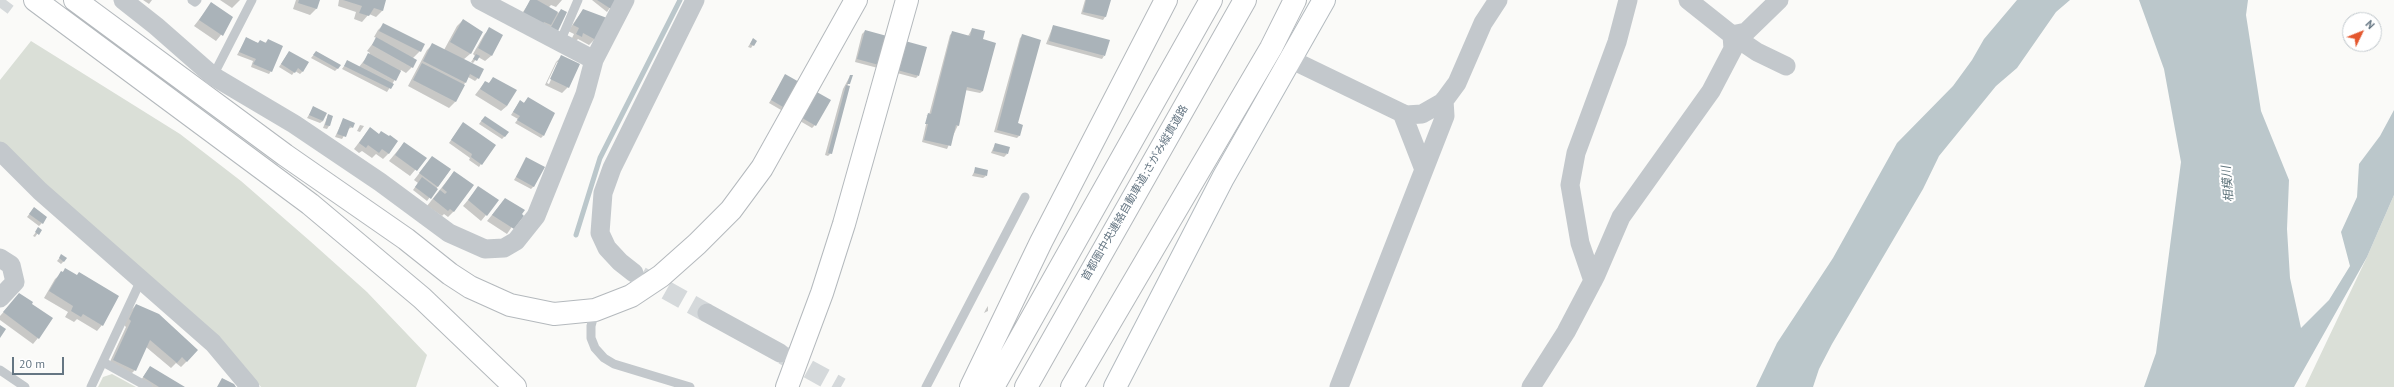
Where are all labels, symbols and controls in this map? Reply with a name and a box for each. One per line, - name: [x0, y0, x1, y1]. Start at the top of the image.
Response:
- north arrow: [2342, 12, 2382, 52]
- text: N: [2362, 17, 2378, 32]
- street label: 首都圏中央連絡自動車道;さがみ縦貫道路: [1079, 103, 1191, 283]
- water label: 相模川: [2219, 165, 2237, 203]
- scale bar: [14, 349, 66, 375]
- text: 20 m: [19, 356, 45, 371]

